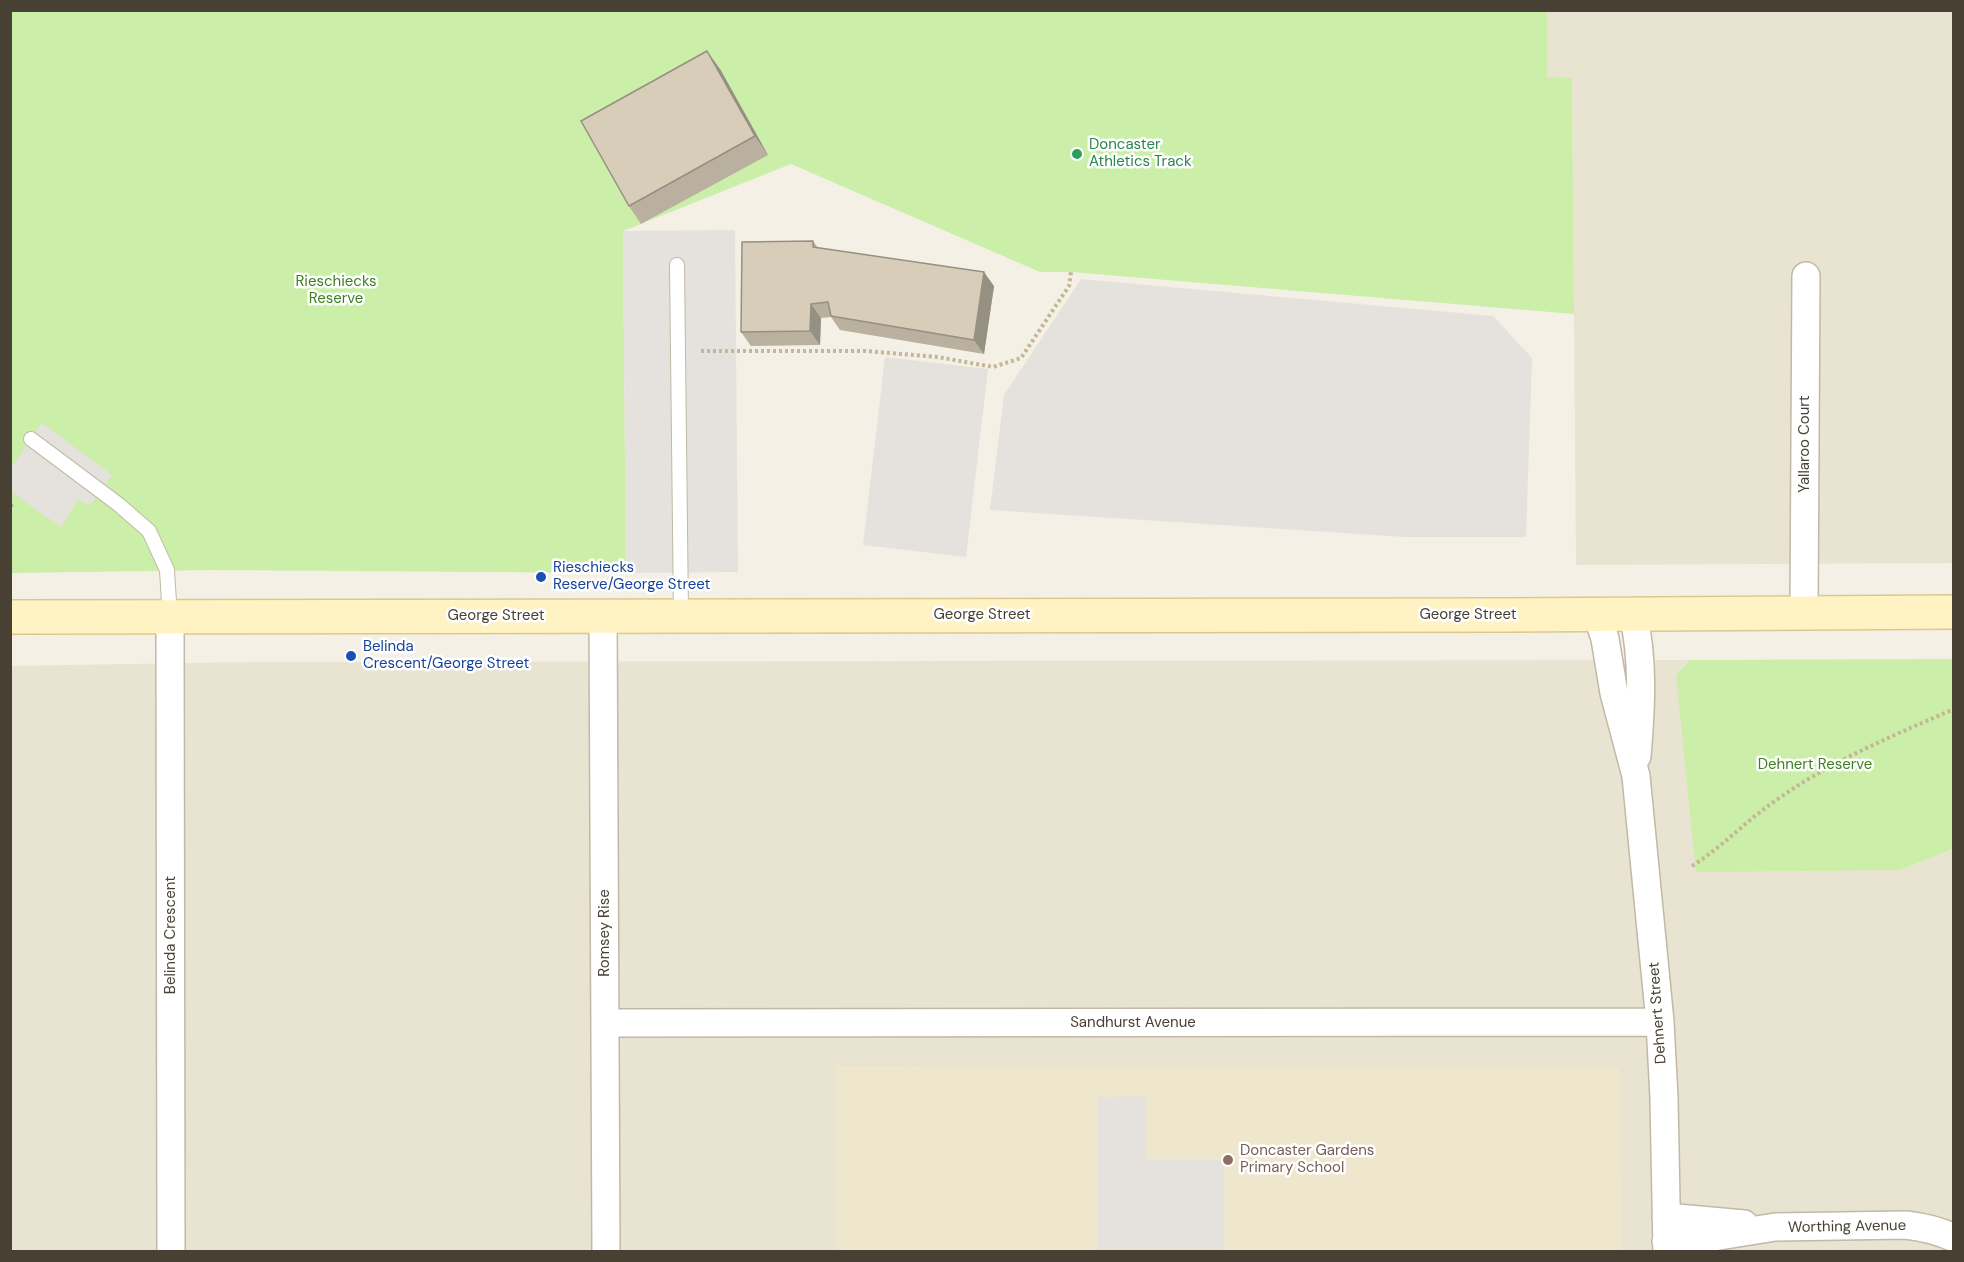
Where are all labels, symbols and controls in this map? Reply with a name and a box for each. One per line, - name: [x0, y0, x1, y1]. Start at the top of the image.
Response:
- place label: Doncaster Athletics Track: [1089, 136, 1191, 171]
- marker: Doncaster Athletics Track: [1070, 147, 1084, 161]
- park label: Rieschiecks Reserve: [295, 273, 377, 308]
- street label: Yallaroo Court: [1796, 395, 1814, 493]
- place label: Rieschiecks Reserve/George Street: [553, 559, 710, 594]
- marker: Rieschiecks Reserve/George Street: [534, 570, 548, 584]
- street label: George Street: [933, 606, 1031, 624]
- street label: George Street: [1419, 606, 1517, 624]
- street label: George Street: [447, 607, 545, 625]
- place label: Belinda Crescent/George Street: [363, 638, 529, 673]
- marker: Belinda Crescent/George Street: [344, 649, 358, 663]
- park label: Dehnert Reserve: [1758, 756, 1872, 774]
- street label: Belinda Crescent: [162, 876, 180, 994]
- street label: Romsey Rise: [596, 889, 614, 977]
- street label: Dehnert Street: [1645, 961, 1671, 1065]
- street label: Sandhurst Avenue: [1070, 1014, 1196, 1032]
- place label: Doncaster Gardens Primary School: [1240, 1142, 1374, 1177]
- marker: Doncaster Gardens Primary School: [1221, 1153, 1235, 1167]
- street label: Worthing Avenue: [1788, 1217, 1906, 1237]

